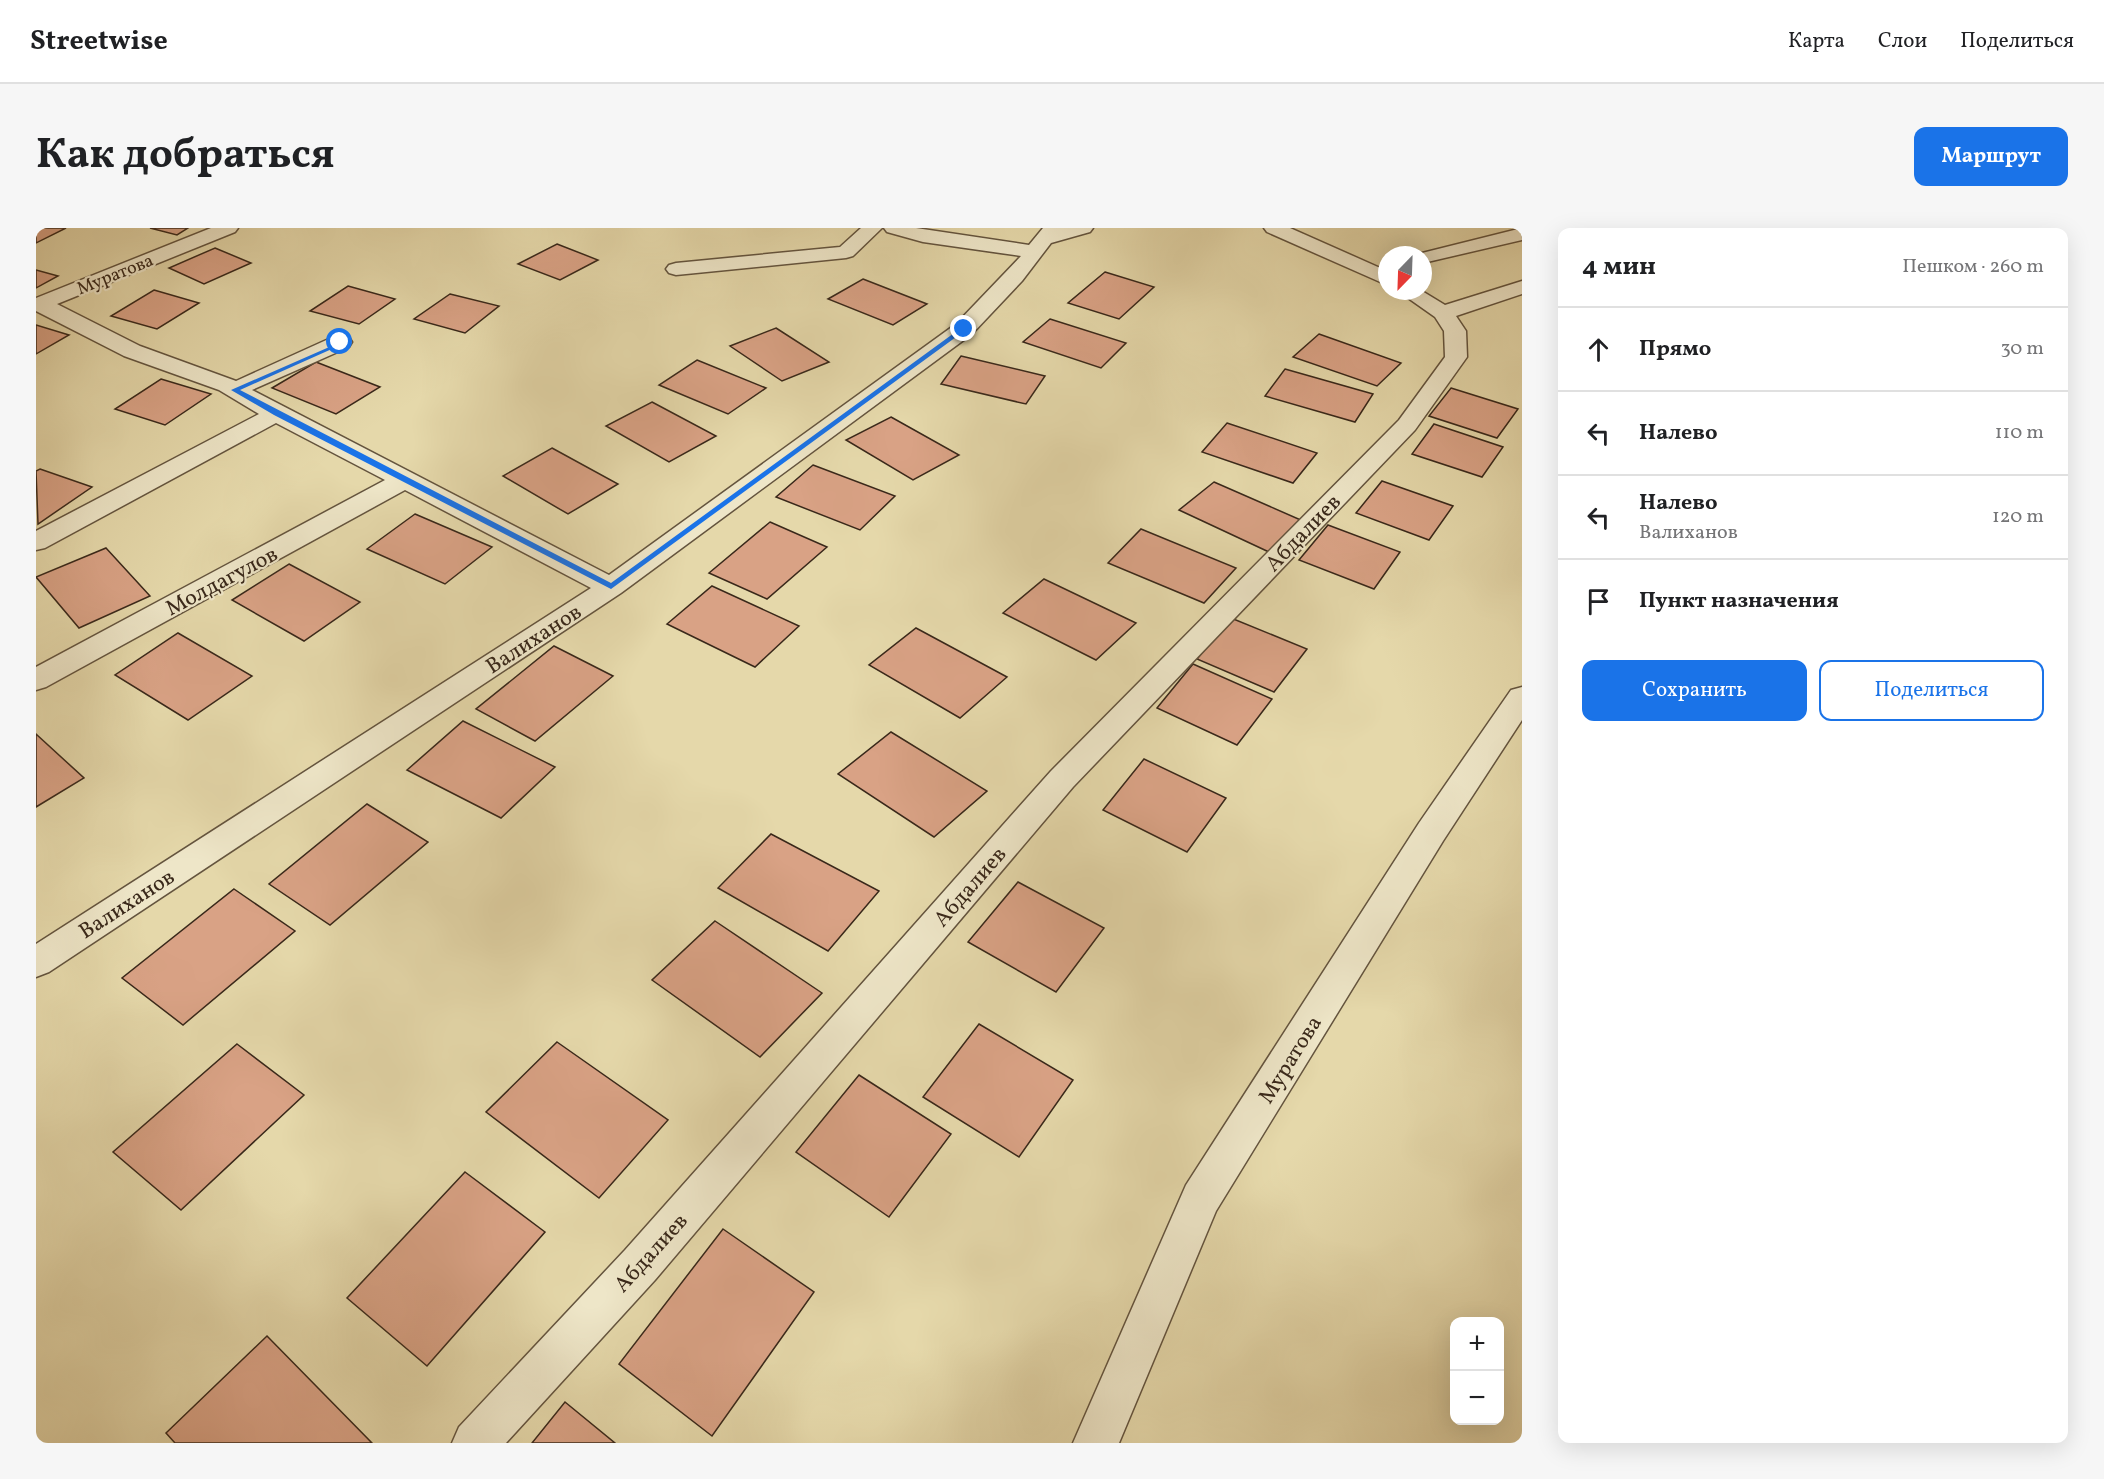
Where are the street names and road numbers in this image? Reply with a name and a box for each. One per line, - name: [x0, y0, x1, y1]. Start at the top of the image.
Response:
- street label: Муратова: [73, 249, 158, 302]
- street label: Абдалиев: [1259, 488, 1349, 580]
- street label: Молдагулов: [161, 540, 284, 625]
- street label: Валиханов: [480, 597, 588, 683]
- street label: Абдалиев: [927, 841, 1015, 935]
- street label: Валиханов: [73, 862, 181, 948]
- street label: Муратова: [1252, 1010, 1330, 1110]
- street label: Абдалиев: [608, 1207, 696, 1300]

